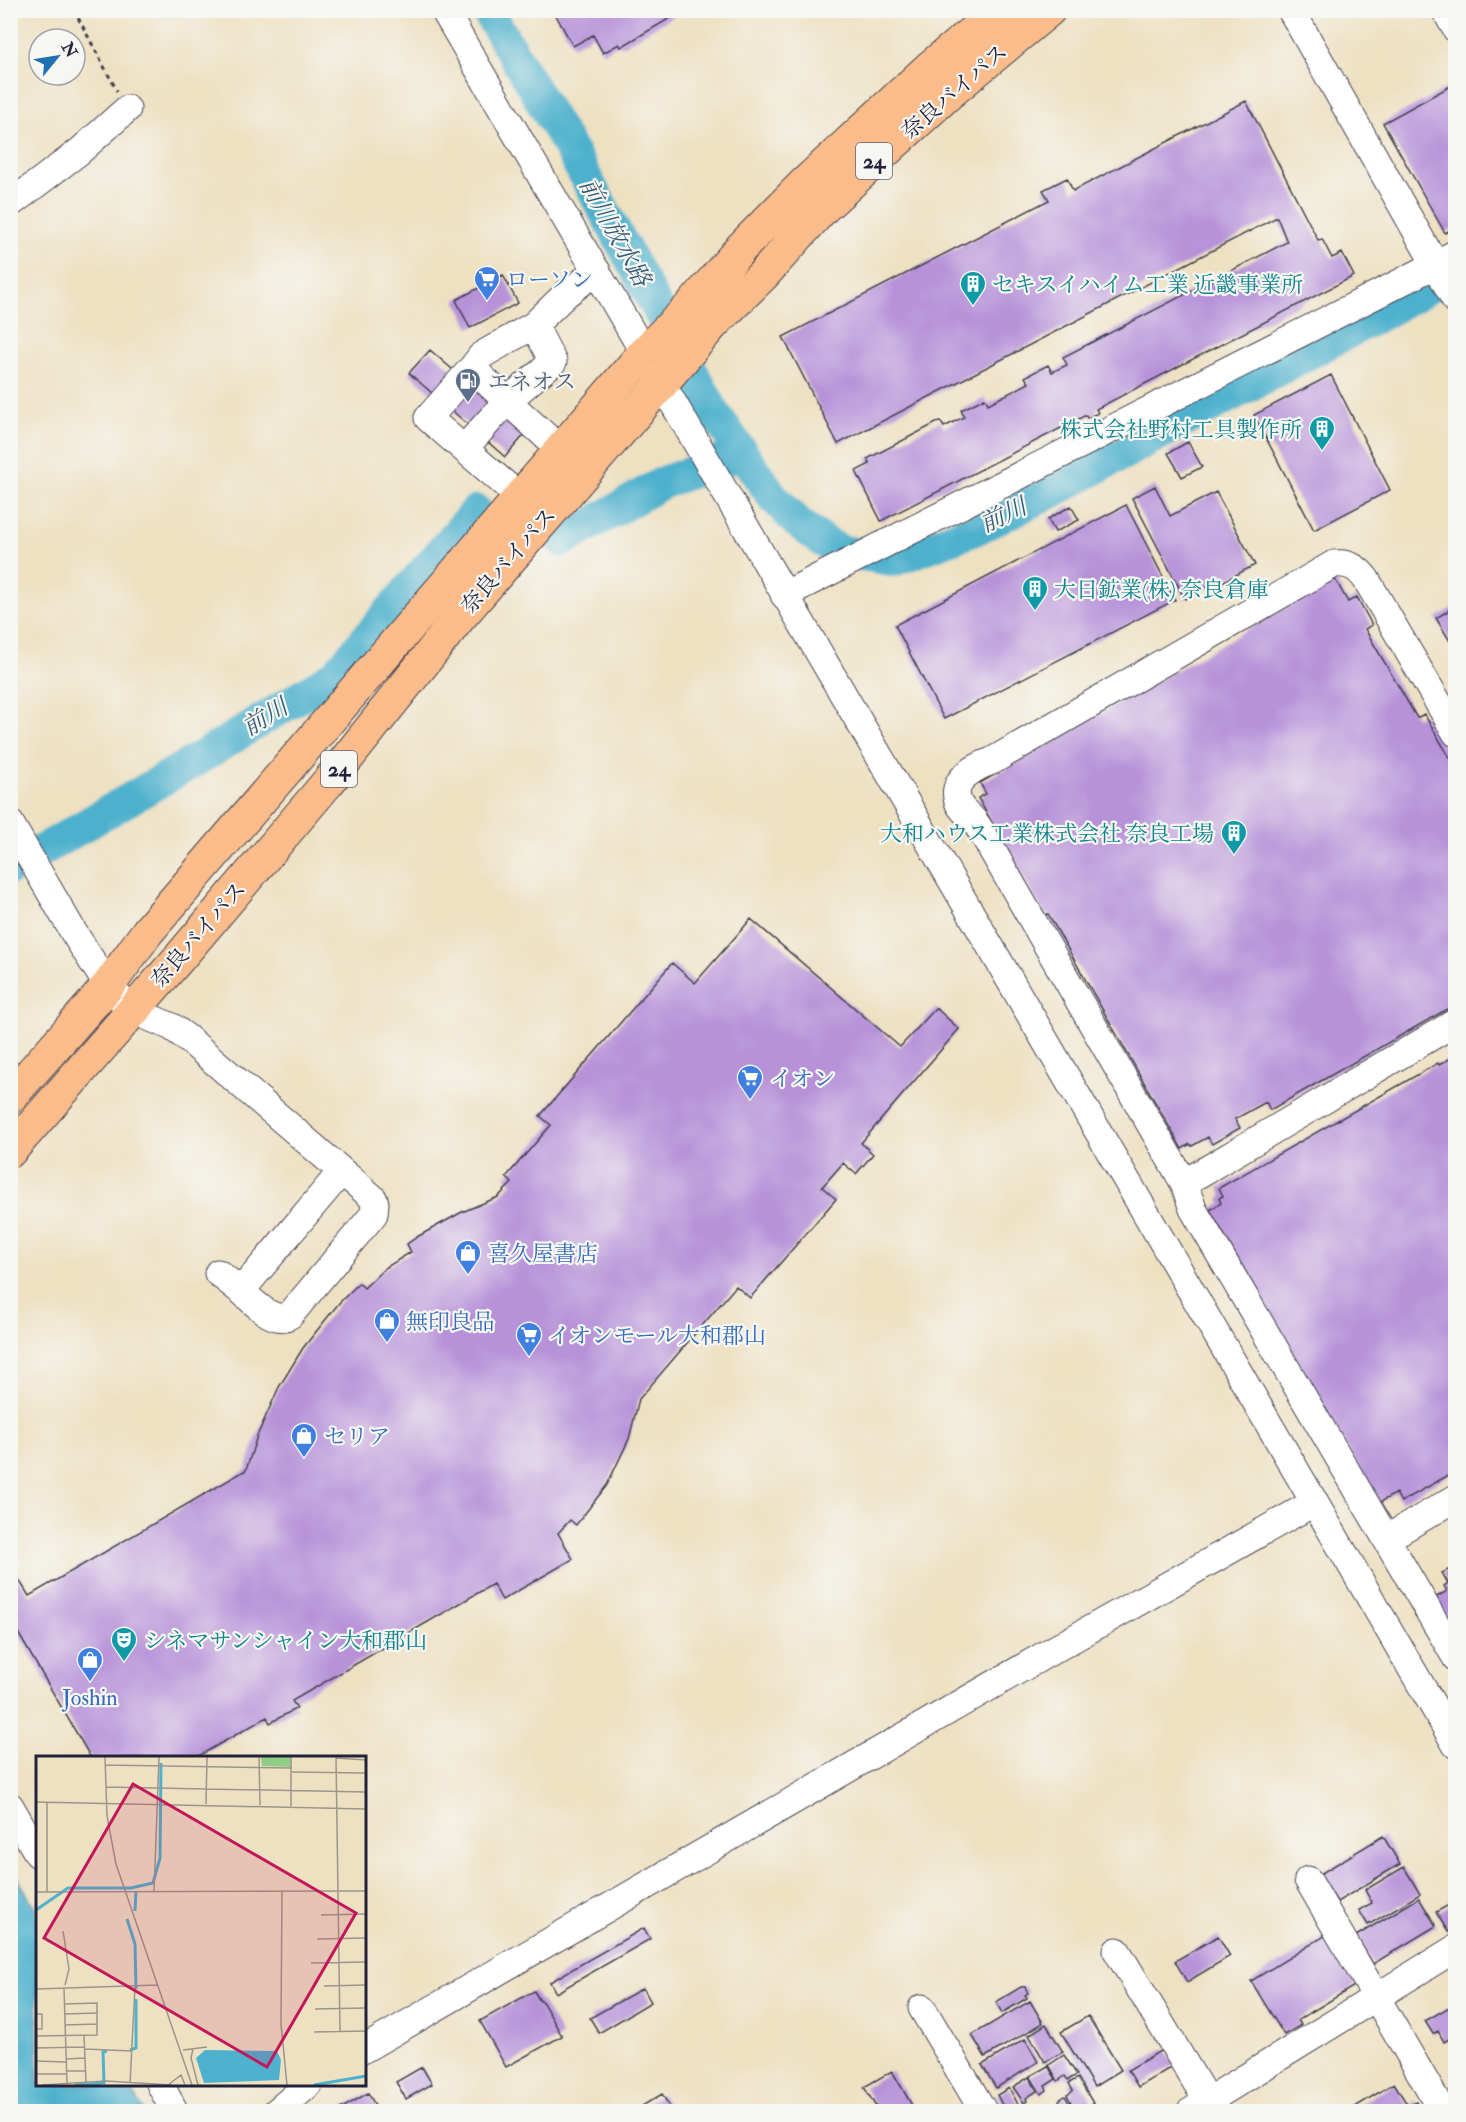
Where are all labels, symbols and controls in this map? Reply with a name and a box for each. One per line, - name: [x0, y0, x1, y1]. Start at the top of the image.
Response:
- north arrow: [27, 27, 87, 87]
- text: N: [56, 38, 82, 62]
- street label: 奈良バイパス: [896, 38, 1013, 145]
- road number: 24: [856, 143, 892, 179]
- water label: 前川放水路: [572, 172, 658, 294]
- supermarket icon: ローソン: [472, 264, 502, 302]
- place label: ローソン: [506, 266, 593, 294]
- building icon: セキスイハイム工業 近畿事業所: [958, 269, 988, 307]
- place label: セキスイハイム工業 近畿事業所: [992, 271, 1303, 299]
- fuel station icon: エネオス: [453, 366, 483, 404]
- place label: エネオス: [488, 368, 576, 396]
- building icon: 株式会社野村工具製作所: [1307, 414, 1337, 452]
- place label: 株式会社野村工具製作所: [1060, 416, 1302, 444]
- water label: 前川: [975, 490, 1034, 540]
- street label: 奈良バイパス: [455, 502, 562, 619]
- building icon: 大日鉱業(株) 奈良倉庫: [1020, 574, 1050, 612]
- place label: 大日鉱業(株) 奈良倉庫: [1054, 576, 1269, 604]
- water label: 前川: [237, 690, 296, 743]
- road number: 24: [321, 751, 357, 787]
- building icon: 大和ハウス工業株式会社 奈良工場: [1219, 818, 1249, 856]
- place label: 大和ハウス工業株式会社 奈良工場: [880, 820, 1214, 848]
- street label: 奈良バイパス: [145, 876, 252, 993]
- supermarket icon: イオン: [735, 1063, 765, 1101]
- place label: イオン: [770, 1065, 835, 1093]
- shop icon: 喜久屋書店: [453, 1238, 483, 1276]
- place label: 喜久屋書店: [488, 1240, 598, 1268]
- shop icon: 無印良品: [372, 1306, 402, 1344]
- place label: 無印良品: [406, 1308, 494, 1336]
- supermarket icon: イオンモール大和郡山: [514, 1320, 544, 1358]
- place label: イオンモール大和郡山: [548, 1322, 766, 1350]
- shop icon: セリア: [289, 1421, 319, 1459]
- place label: セリア: [324, 1423, 390, 1451]
- theatre icon: シネマサンシャイン大和郡山: [109, 1625, 139, 1663]
- place label: シネマサンシャイン大和郡山: [144, 1627, 427, 1655]
- shop icon: Joshin: [75, 1645, 105, 1683]
- place label: Joshin: [61, 1684, 118, 1712]
- inset map: [36, 1756, 366, 2086]

